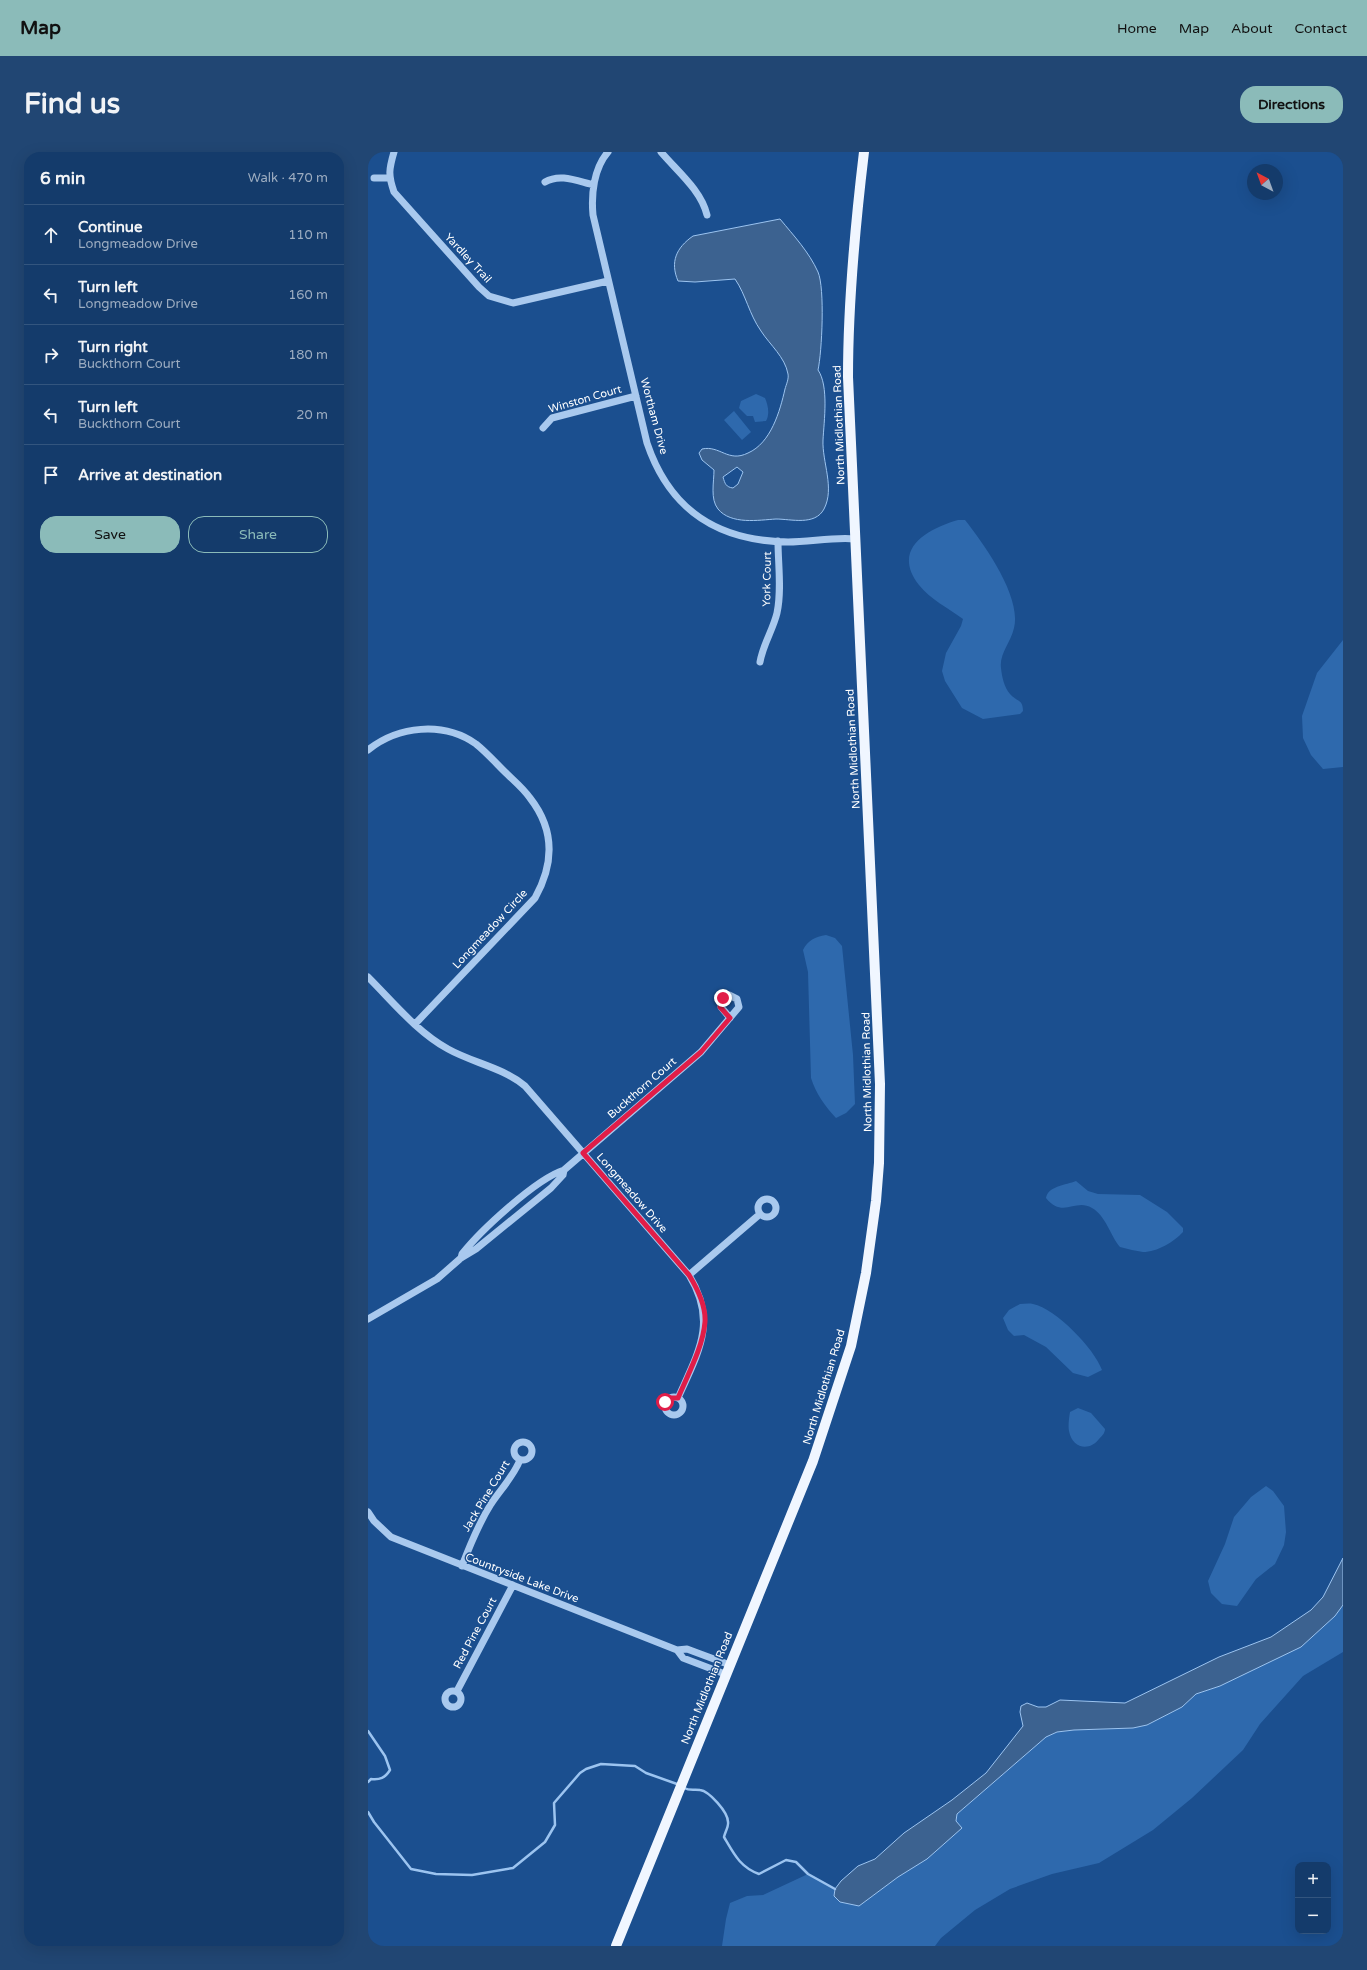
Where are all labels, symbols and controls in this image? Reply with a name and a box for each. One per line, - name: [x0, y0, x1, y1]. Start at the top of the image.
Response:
- text: Map: [20, 17, 61, 39]
- text: Home: [1117, 20, 1157, 37]
- text: Map: [1179, 20, 1209, 37]
- text: About: [1231, 20, 1273, 37]
- text: Contact: [1295, 20, 1347, 37]
- button: Directions: [1240, 86, 1343, 123]
- text: Find us: [24, 87, 120, 121]
- north arrow: [1247, 164, 1283, 200]
- text: 6 min: [40, 168, 85, 189]
- text: Walk · 470 m: [248, 170, 328, 186]
- text: Continue: [78, 218, 142, 236]
- icon: ahead: [40, 224, 62, 246]
- text: 110 m: [288, 227, 328, 243]
- street label: Yardley Trail: [442, 231, 494, 285]
- text: Longmeadow Drive: [78, 236, 198, 252]
- text: Turn left: [78, 278, 138, 296]
- icon: left: [40, 284, 62, 306]
- text: 160 m: [288, 287, 328, 303]
- text: Longmeadow Drive: [78, 296, 198, 312]
- text: Turn right: [78, 338, 148, 356]
- icon: right: [40, 344, 62, 366]
- text: 180 m: [288, 347, 328, 363]
- text: Buckthorn Court: [78, 356, 181, 372]
- street label: North Midlothian Road: [830, 365, 848, 485]
- street label: Wortham Drive: [638, 376, 670, 456]
- street label: Winston Court: [547, 382, 623, 416]
- text: Turn left: [78, 398, 138, 416]
- icon: left: [40, 404, 62, 426]
- text: 20 m: [296, 407, 328, 423]
- text: Buckthorn Court: [78, 416, 181, 432]
- icon: arrive: [40, 464, 62, 486]
- text: Arrive at destination: [78, 466, 222, 484]
- button: Save: [40, 516, 180, 553]
- button: Share: [188, 516, 328, 553]
- street label: York Court: [760, 551, 774, 607]
- street label: North Midlothian Road: [843, 689, 863, 809]
- street label: Longmeadow Circle: [450, 887, 530, 971]
- route end: [714, 989, 732, 1007]
- street label: North Midlothian Road: [859, 1012, 875, 1132]
- street label: Buckthorn Court: [605, 1055, 679, 1121]
- street label: Longmeadow Drive: [594, 1150, 670, 1236]
- street label: North Midlothian Road: [800, 1328, 848, 1446]
- route start: [656, 1393, 674, 1411]
- street label: Jack Pine Court: [460, 1458, 512, 1534]
- street label: Countryside Lake Drive: [463, 1550, 581, 1606]
- street label: Red Pine Court: [451, 1595, 499, 1671]
- street label: North Midlothian Road: [679, 1630, 736, 1746]
- map controls: [1295, 1862, 1331, 1934]
- button: +: [1295, 1862, 1331, 1898]
- button: −: [1295, 1898, 1331, 1934]

